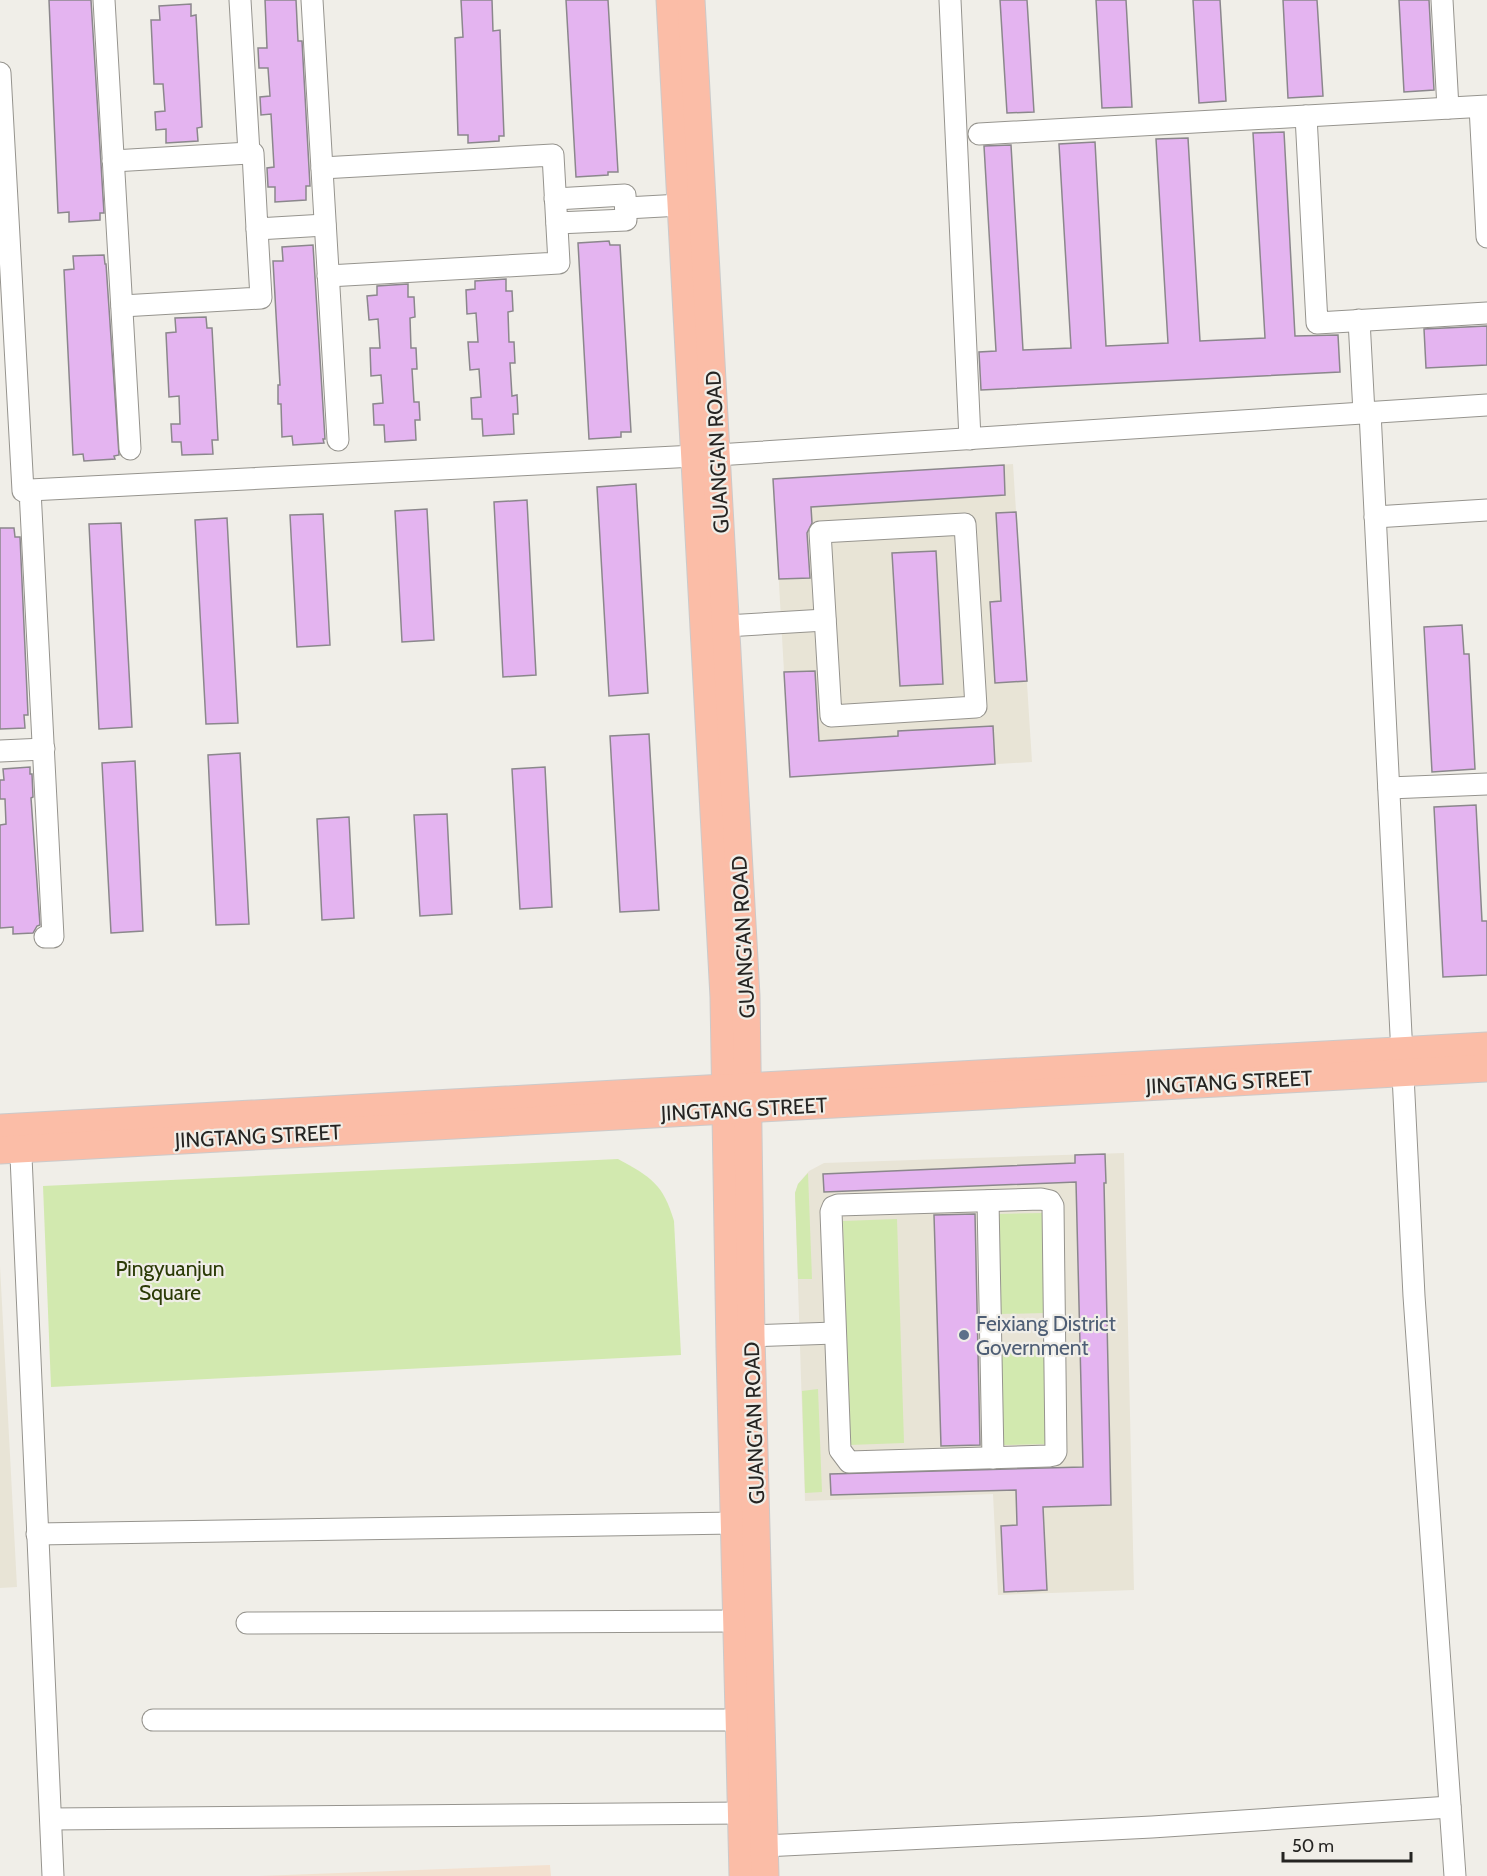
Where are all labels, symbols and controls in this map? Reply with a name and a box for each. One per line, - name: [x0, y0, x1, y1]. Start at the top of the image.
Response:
- street label: GUANG'AN ROAD: [700, 370, 734, 534]
- street label: GUANG'AN ROAD: [726, 855, 760, 1019]
- street label: JINGTANG STREET: [1144, 1065, 1313, 1099]
- street label: JINGTANG STREET: [659, 1092, 828, 1126]
- street label: JINGTANG STREET: [173, 1119, 342, 1153]
- park label: Pingyuanjun Square: [115, 1256, 225, 1305]
- place label: Feixiang District Government: [976, 1311, 1116, 1360]
- marker: Feixiang District Government: [957, 1328, 971, 1342]
- street label: GUANG'AN ROAD: [739, 1341, 769, 1505]
- scale bar: [1283, 1825, 1410, 1863]
- text: 50 m: [1292, 1835, 1334, 1857]

